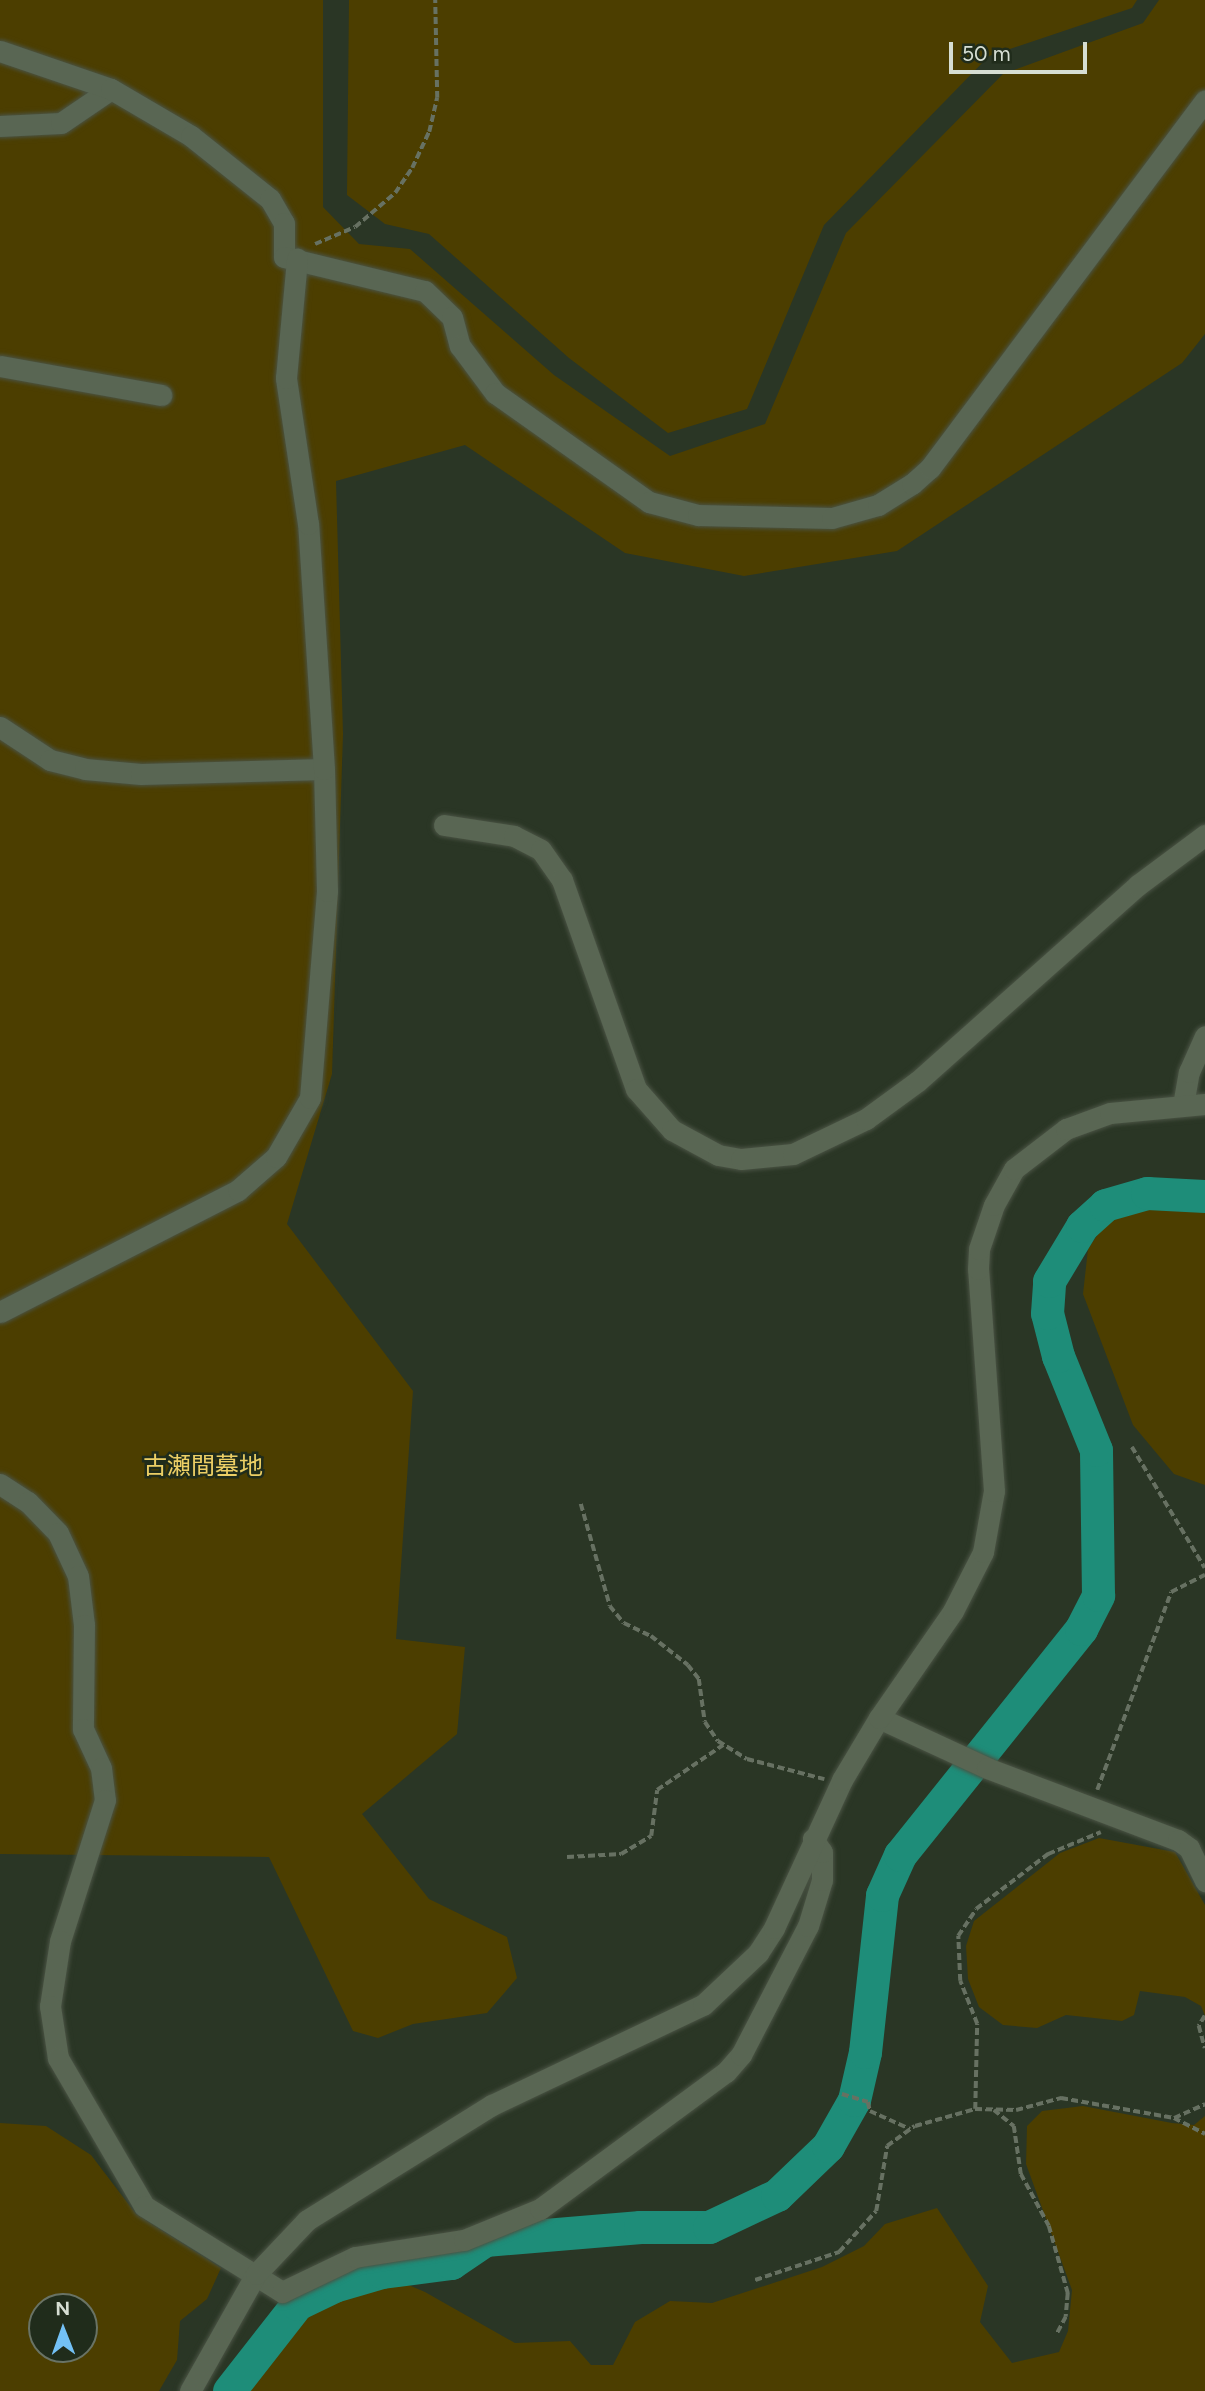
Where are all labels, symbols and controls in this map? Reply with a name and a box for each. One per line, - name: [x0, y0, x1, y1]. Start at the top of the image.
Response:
- scale bar: [953, 28, 1091, 72]
- text: 50 m: [962, 41, 1011, 66]
- park label: 古瀬間墓地: [143, 1452, 263, 1480]
- north arrow: [28, 2293, 98, 2363]
- text: N: [55, 2297, 70, 2320]

